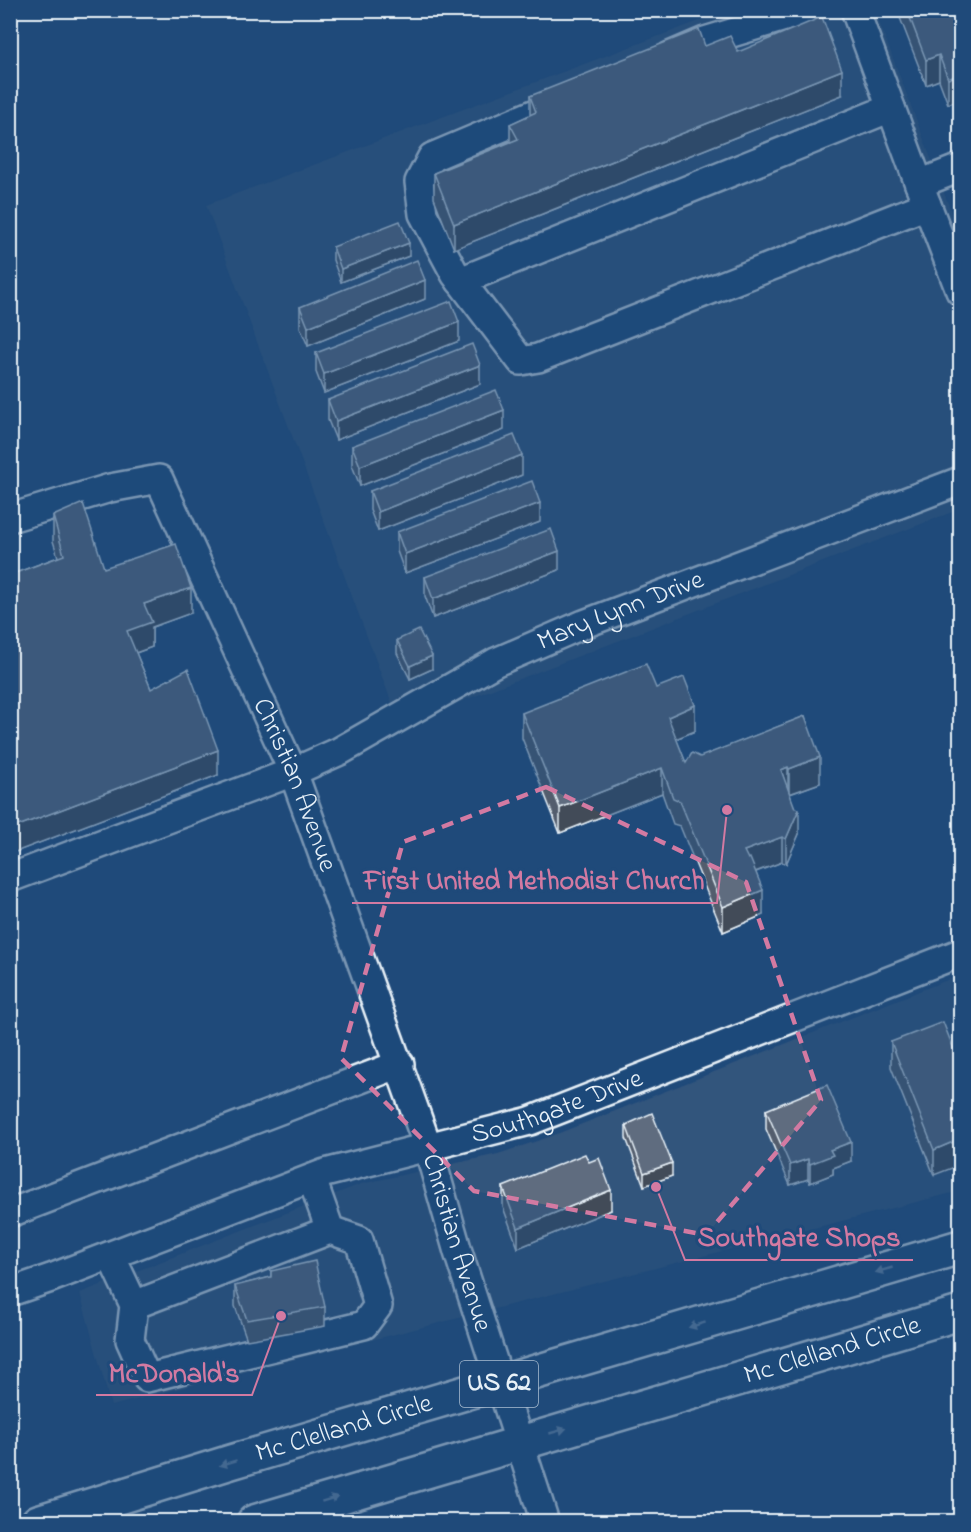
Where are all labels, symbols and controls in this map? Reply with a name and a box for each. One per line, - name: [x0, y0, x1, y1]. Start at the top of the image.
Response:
- street label: Mary Lynn Drive: [531, 560, 710, 661]
- street label: Christian Avenue: [242, 692, 347, 878]
- callout: First United Methodist Church: [352, 857, 717, 903]
- text: First United Methodist Church: [361, 862, 705, 903]
- street label: Southgate Drive: [467, 1059, 649, 1155]
- street label: Christian Avenue: [411, 1149, 502, 1338]
- callout: Southgate Shops: [685, 1214, 913, 1260]
- text: Southgate Shops: [697, 1219, 901, 1261]
- one-way arrow: [875, 1265, 893, 1275]
- street label: Mc Clelland Circle: [739, 1306, 926, 1395]
- one-way arrow: [688, 1321, 706, 1330]
- callout: McDonald's: [96, 1349, 252, 1395]
- text: McDonald's: [108, 1355, 240, 1396]
- road number: US 62: [460, 1361, 538, 1407]
- street label: Mc Clelland Circle: [251, 1384, 438, 1473]
- one-way arrow: [549, 1426, 567, 1436]
- one-way arrow: [219, 1459, 237, 1468]
- one-way arrow: [321, 1494, 339, 1503]

